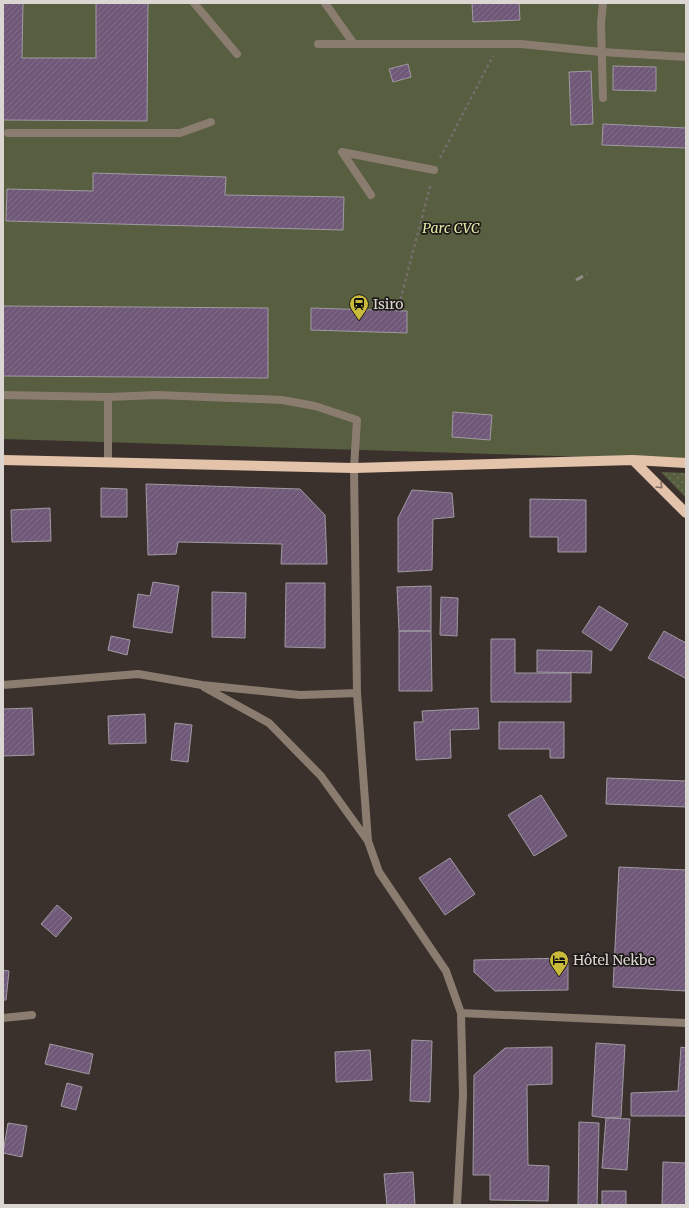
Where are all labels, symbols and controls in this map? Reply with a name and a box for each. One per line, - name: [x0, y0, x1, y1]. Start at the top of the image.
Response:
- park label: Parc CVC: [422, 219, 480, 237]
- station icon: Isiro: [348, 293, 370, 321]
- place label: Isiro: [373, 295, 403, 313]
- one-way arrow: [655, 482, 663, 489]
- hotel icon: Hôtel Nekbe: [548, 949, 570, 977]
- place label: Hôtel Nekbe: [573, 951, 655, 969]

